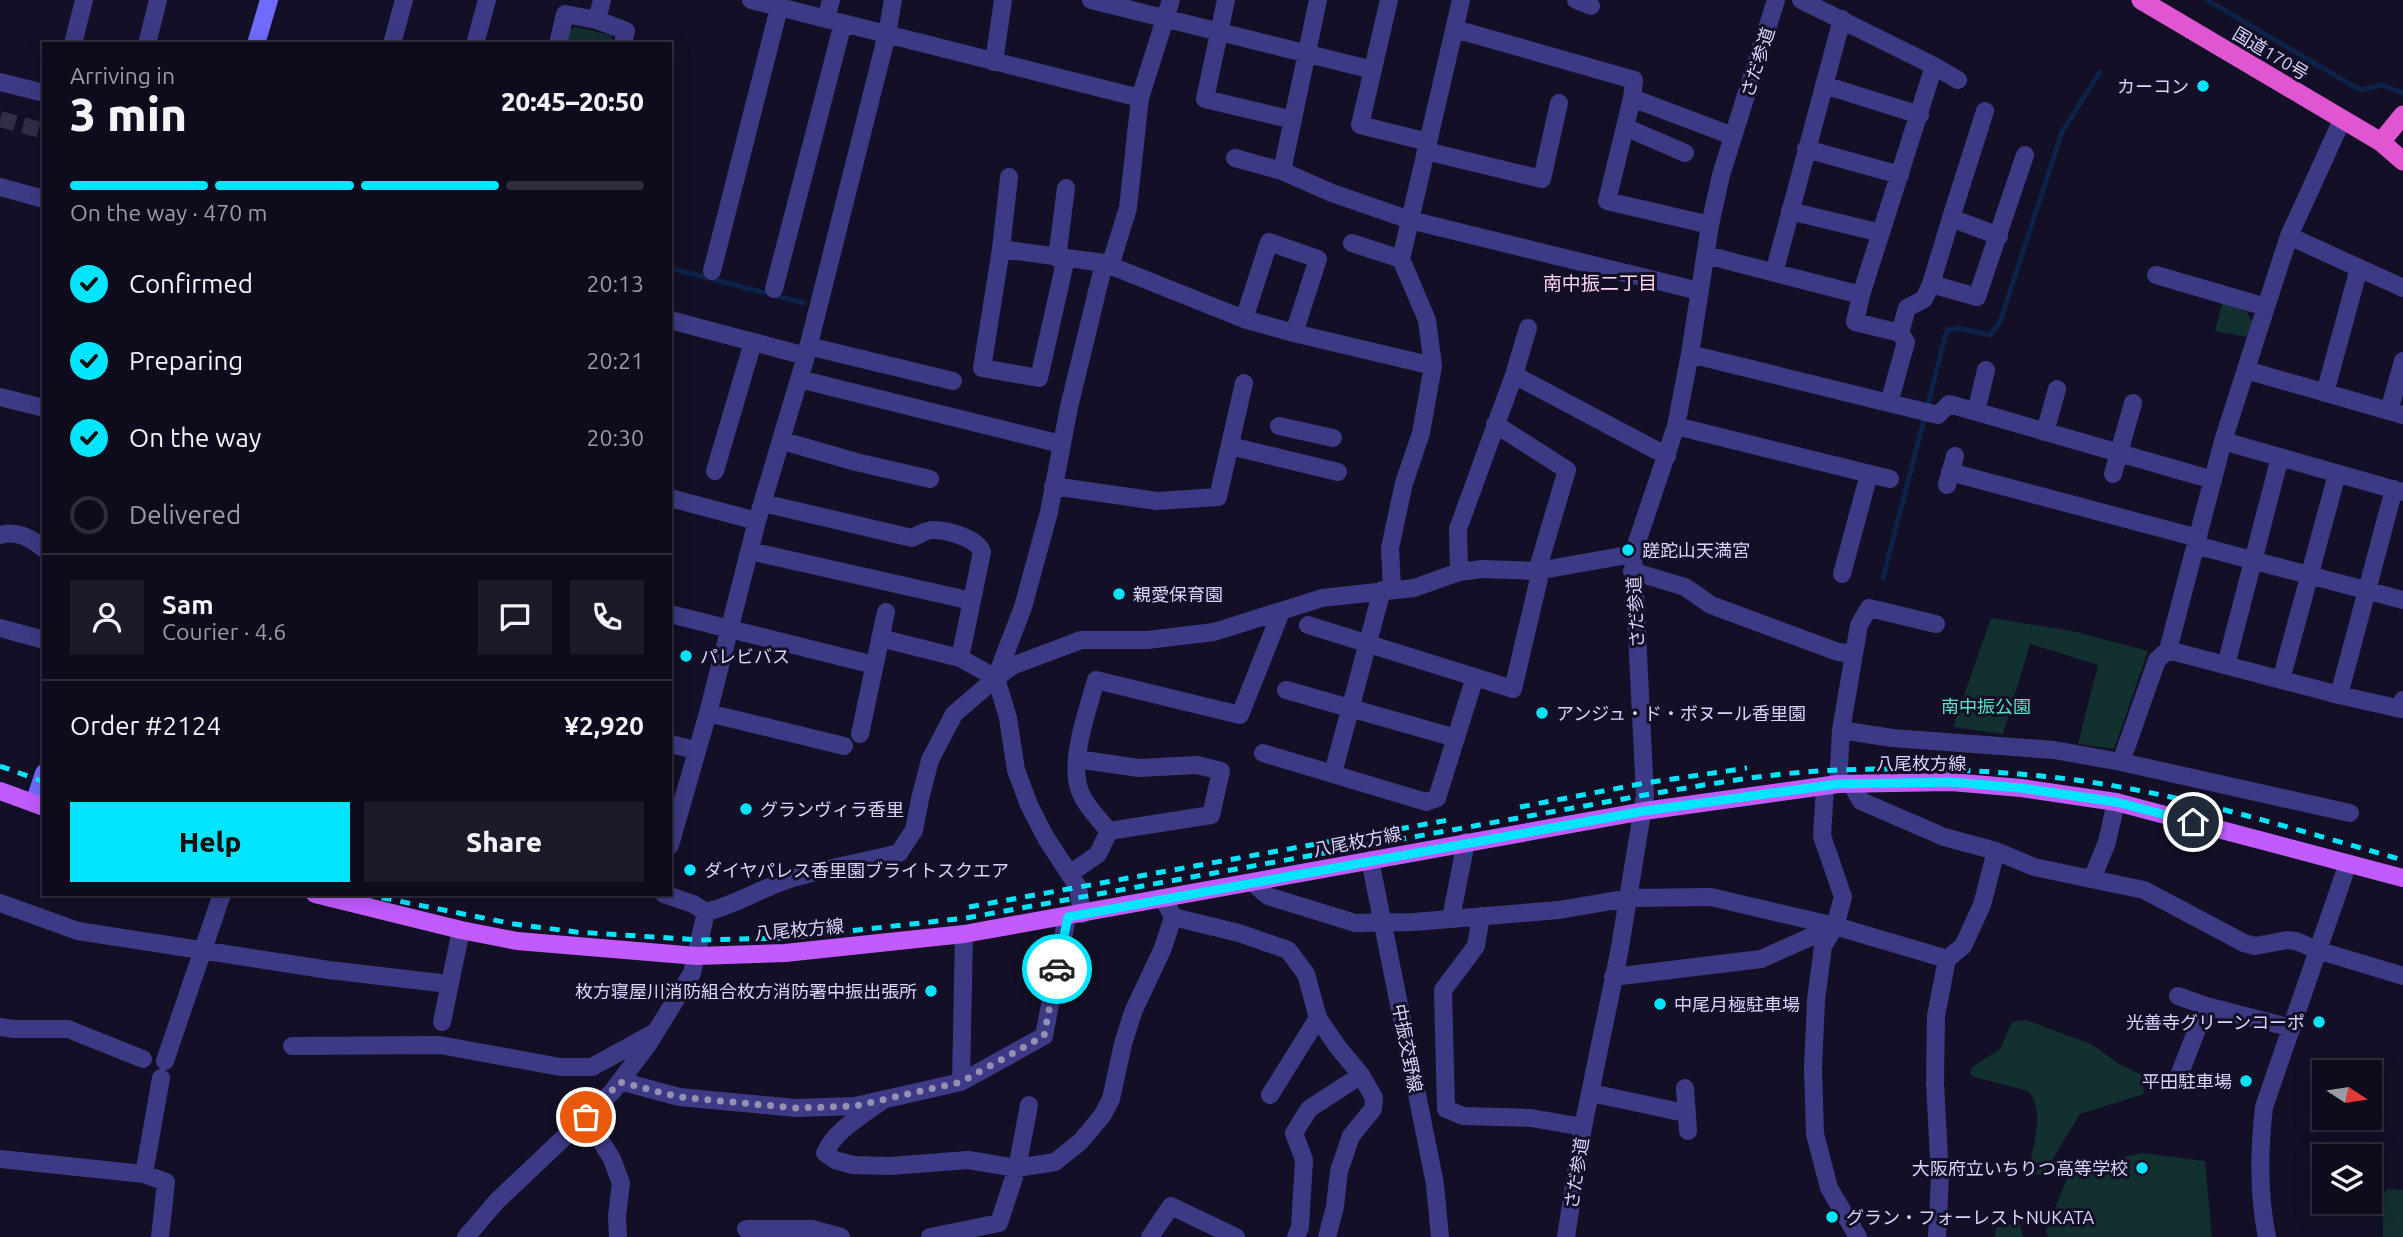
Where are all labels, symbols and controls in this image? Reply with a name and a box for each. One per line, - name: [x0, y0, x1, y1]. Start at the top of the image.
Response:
- street label: 国道170号: [2230, 23, 2312, 83]
- street label: さだ参道: [1736, 25, 1778, 99]
- text: Arriving in: [70, 63, 175, 88]
- place label: カーコン: [2117, 76, 2189, 96]
- marker: カーコン: [2195, 78, 2211, 94]
- text: 20:45–20:50: [501, 87, 644, 116]
- text: 3 min: [70, 88, 187, 140]
- text: On the way · 470 m: [70, 200, 267, 225]
- icon: check: [70, 265, 108, 303]
- text: Confirmed: [129, 269, 253, 298]
- text: 20:13: [586, 271, 644, 296]
- district label: 南中振二丁目: [1543, 272, 1657, 294]
- icon: check: [70, 342, 108, 380]
- text: Preparing: [129, 346, 243, 375]
- text: 20:21: [586, 348, 644, 373]
- icon: check: [70, 419, 108, 457]
- text: On the way: [129, 423, 261, 452]
- text: 20:30: [586, 425, 644, 450]
- text: Delivered: [129, 500, 241, 529]
- place label: 蹉跎山天満宮: [1642, 540, 1750, 560]
- marker: 蹉跎山天満宮: [1620, 542, 1636, 558]
- street label: さだ参道: [1623, 576, 1647, 648]
- button: person: [70, 580, 144, 654]
- button: chat: [478, 580, 552, 654]
- button: phone: [570, 580, 644, 654]
- place label: 親愛保育園: [1133, 584, 1223, 604]
- marker: 親愛保育園: [1111, 586, 1127, 602]
- text: Sam: [162, 590, 214, 619]
- text: Courier · 4.6: [162, 619, 286, 644]
- place label: パレビバス: [700, 646, 790, 666]
- marker: パレビバス: [678, 648, 694, 664]
- park label: 南中振公園: [1941, 696, 2031, 716]
- place label: アンジュ・ド・ボヌール香里園: [1556, 703, 1806, 723]
- marker: アンジュ・ド・ボヌール香里園: [1534, 705, 1550, 721]
- text: Order #2124: [70, 711, 221, 740]
- text: ¥2,920: [564, 711, 644, 740]
- street label: 八尾枚方線: [1876, 753, 1966, 773]
- pin: [2163, 792, 2223, 852]
- place label: グランヴィラ香里: [760, 799, 904, 819]
- marker: グランヴィラ香里: [738, 801, 754, 817]
- button: Help: [70, 802, 350, 882]
- button: Share: [364, 802, 644, 882]
- icon: home: [2174, 803, 2212, 841]
- street label: 八尾枚方線: [1311, 823, 1403, 859]
- place label: ダイヤパレス香里園ブライトスクエア: [704, 860, 1009, 880]
- marker: ダイヤパレス香里園ブライトスクエア: [682, 862, 698, 878]
- street label: 八尾枚方線: [753, 915, 845, 943]
- courier: [1022, 934, 1092, 1004]
- icon: car: [1038, 950, 1076, 988]
- place label: 枚方寝屋川消防組合枚方消防署中振出張所: [575, 981, 917, 1001]
- marker: 枚方寝屋川消防組合枚方消防署中振出張所: [923, 983, 939, 999]
- place label: 中尾月極駐車場: [1674, 994, 1800, 1014]
- marker: 中尾月極駐車場: [1652, 996, 1668, 1012]
- street label: 中振交野線: [1390, 1002, 1426, 1094]
- place label: 光善寺グリーンコーポ: [2126, 1012, 2305, 1032]
- marker: 光善寺グリーンコーポ: [2311, 1014, 2327, 1030]
- north arrow: [2312, 1060, 2382, 1130]
- map controls: [2312, 1060, 2382, 1214]
- place label: 平田駐車場: [2142, 1071, 2232, 1091]
- marker: 平田駐車場: [2238, 1073, 2254, 1089]
- pin: [556, 1087, 616, 1147]
- icon: bag: [567, 1098, 605, 1136]
- street label: さだ参道: [1560, 1136, 1592, 1210]
- button: layers: [2312, 1144, 2382, 1214]
- place label: 大阪府立いちりつ高等学校: [1912, 1158, 2128, 1178]
- marker: 大阪府立いちりつ高等学校: [2134, 1160, 2150, 1176]
- place label: グラン・フォーレストNUKATA: [1846, 1207, 2094, 1227]
- marker: グラン・フォーレストNUKATA: [1824, 1209, 1840, 1225]

